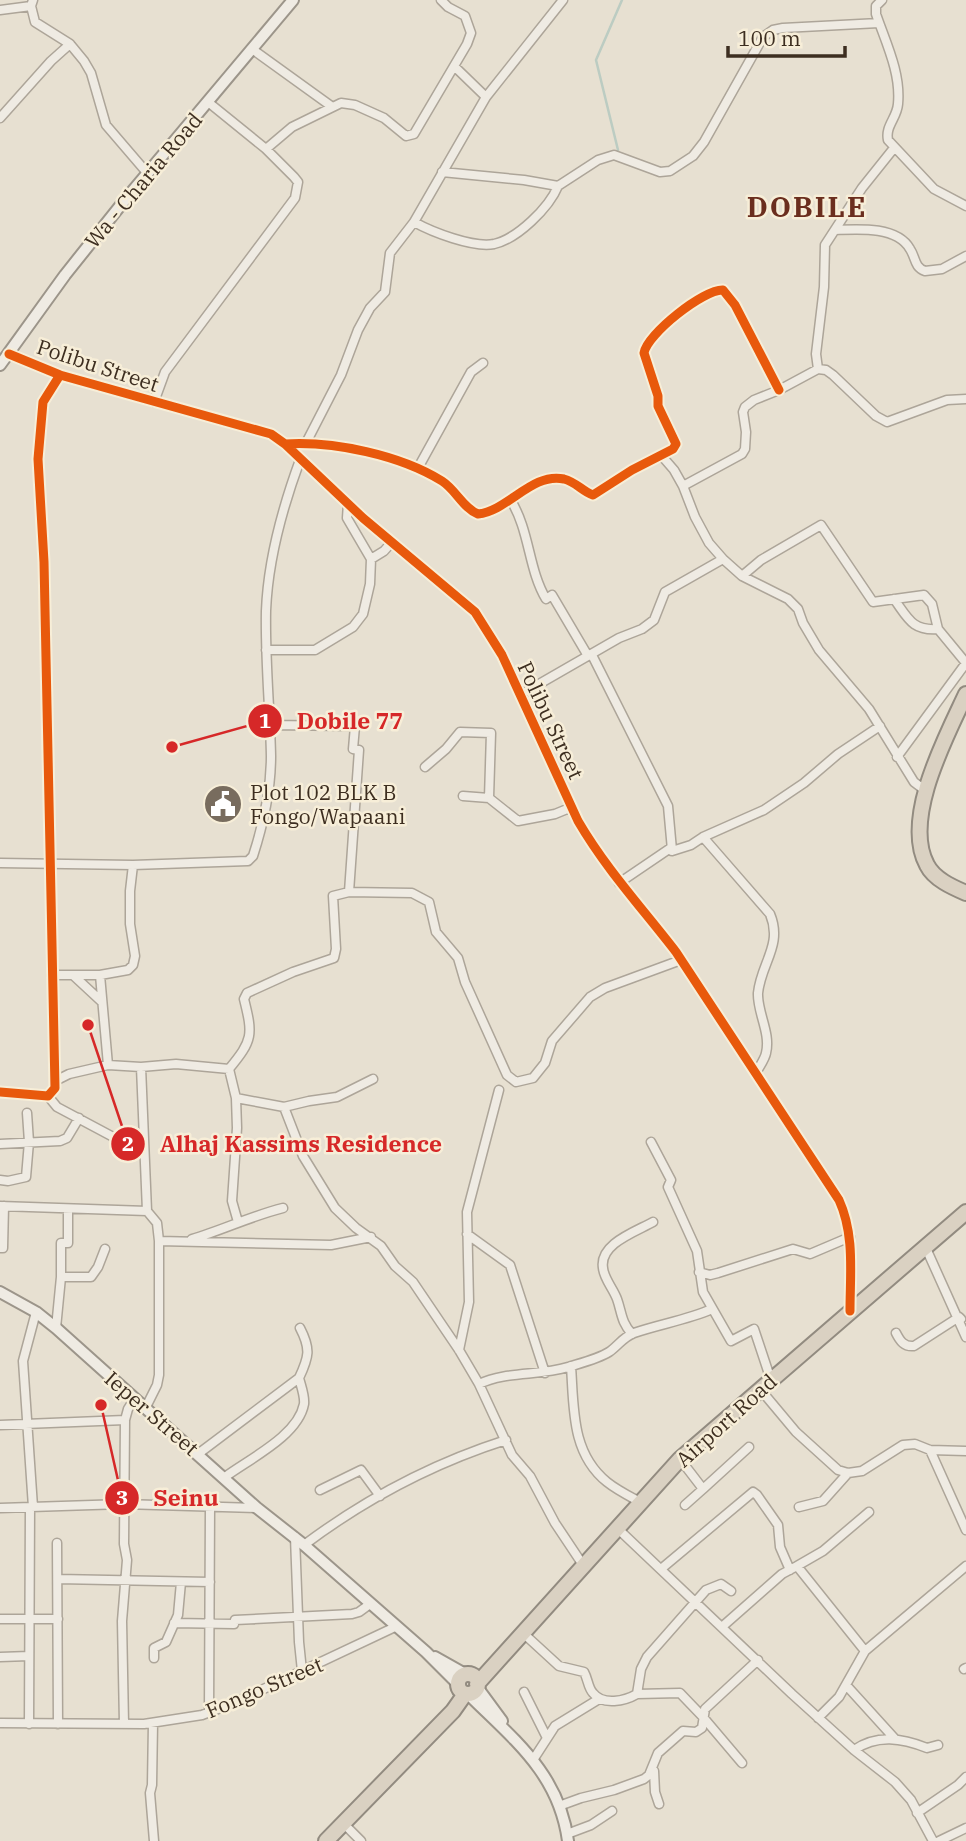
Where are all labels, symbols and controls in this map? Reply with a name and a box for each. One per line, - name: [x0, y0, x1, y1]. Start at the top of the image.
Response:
- scale bar: [728, 14, 845, 58]
- text: 100 m: [738, 24, 801, 52]
- street label: Wa - Charia Road: [78, 106, 208, 254]
- district label: DOBILE: [747, 188, 867, 225]
- street label: Polibu Street: [33, 332, 163, 398]
- street label: Polibu Street: [511, 657, 591, 783]
- callout: Dobile 77: [248, 699, 417, 743]
- text: Dobile 77: [297, 705, 403, 735]
- text: 1: [259, 706, 271, 734]
- place label: Plot 102 BLK B Fongo/Wapaani: [250, 778, 405, 830]
- public building icon: Plot 102 BLK B Fongo/Wapaani: [202, 783, 244, 825]
- callout: Alhaj Kassims Residence: [111, 1122, 456, 1166]
- text: Alhaj Kassims Residence: [160, 1128, 442, 1158]
- text: 2: [122, 1129, 134, 1157]
- street label: Ieper Street: [99, 1364, 205, 1462]
- street label: Airport Road: [669, 1367, 783, 1473]
- callout: Seinu: [104, 1476, 232, 1520]
- text: Seinu: [153, 1482, 219, 1512]
- text: 3: [116, 1483, 128, 1511]
- street label: Fongo Street: [201, 1650, 327, 1724]

